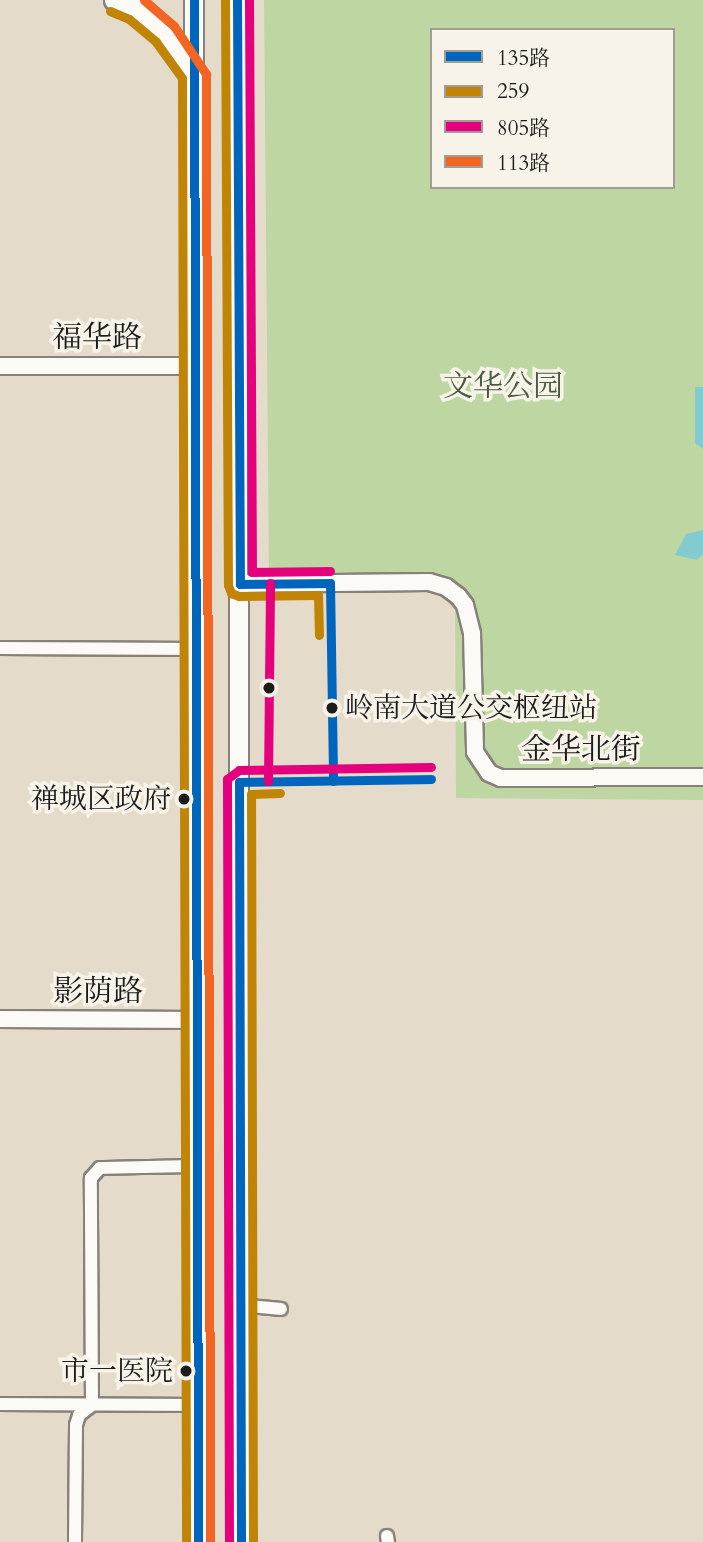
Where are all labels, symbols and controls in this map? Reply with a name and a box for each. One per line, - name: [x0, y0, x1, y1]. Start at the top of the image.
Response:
- legend: [430, 28, 675, 189]
- text: 135路: [497, 44, 550, 73]
- text: 259: [497, 77, 529, 106]
- text: 805路: [497, 114, 550, 143]
- text: 113路: [497, 149, 550, 178]
- street label: 福华路: [52, 320, 142, 356]
- park label: 文华公园: [443, 369, 563, 405]
- unlabelled marker: [262, 681, 276, 695]
- place label: 岭南大道公交枢纽站: [345, 691, 597, 725]
- marker: 岭南大道公交枢纽站: [325, 701, 339, 715]
- street label: 金华北街: [521, 732, 641, 768]
- place label: 禅城区政府: [31, 782, 171, 816]
- marker: 禅城区政府: [177, 792, 191, 806]
- street label: 影荫路: [53, 974, 143, 1010]
- place label: 市一医院: [61, 1354, 173, 1388]
- marker: 市一医院: [179, 1364, 193, 1378]

